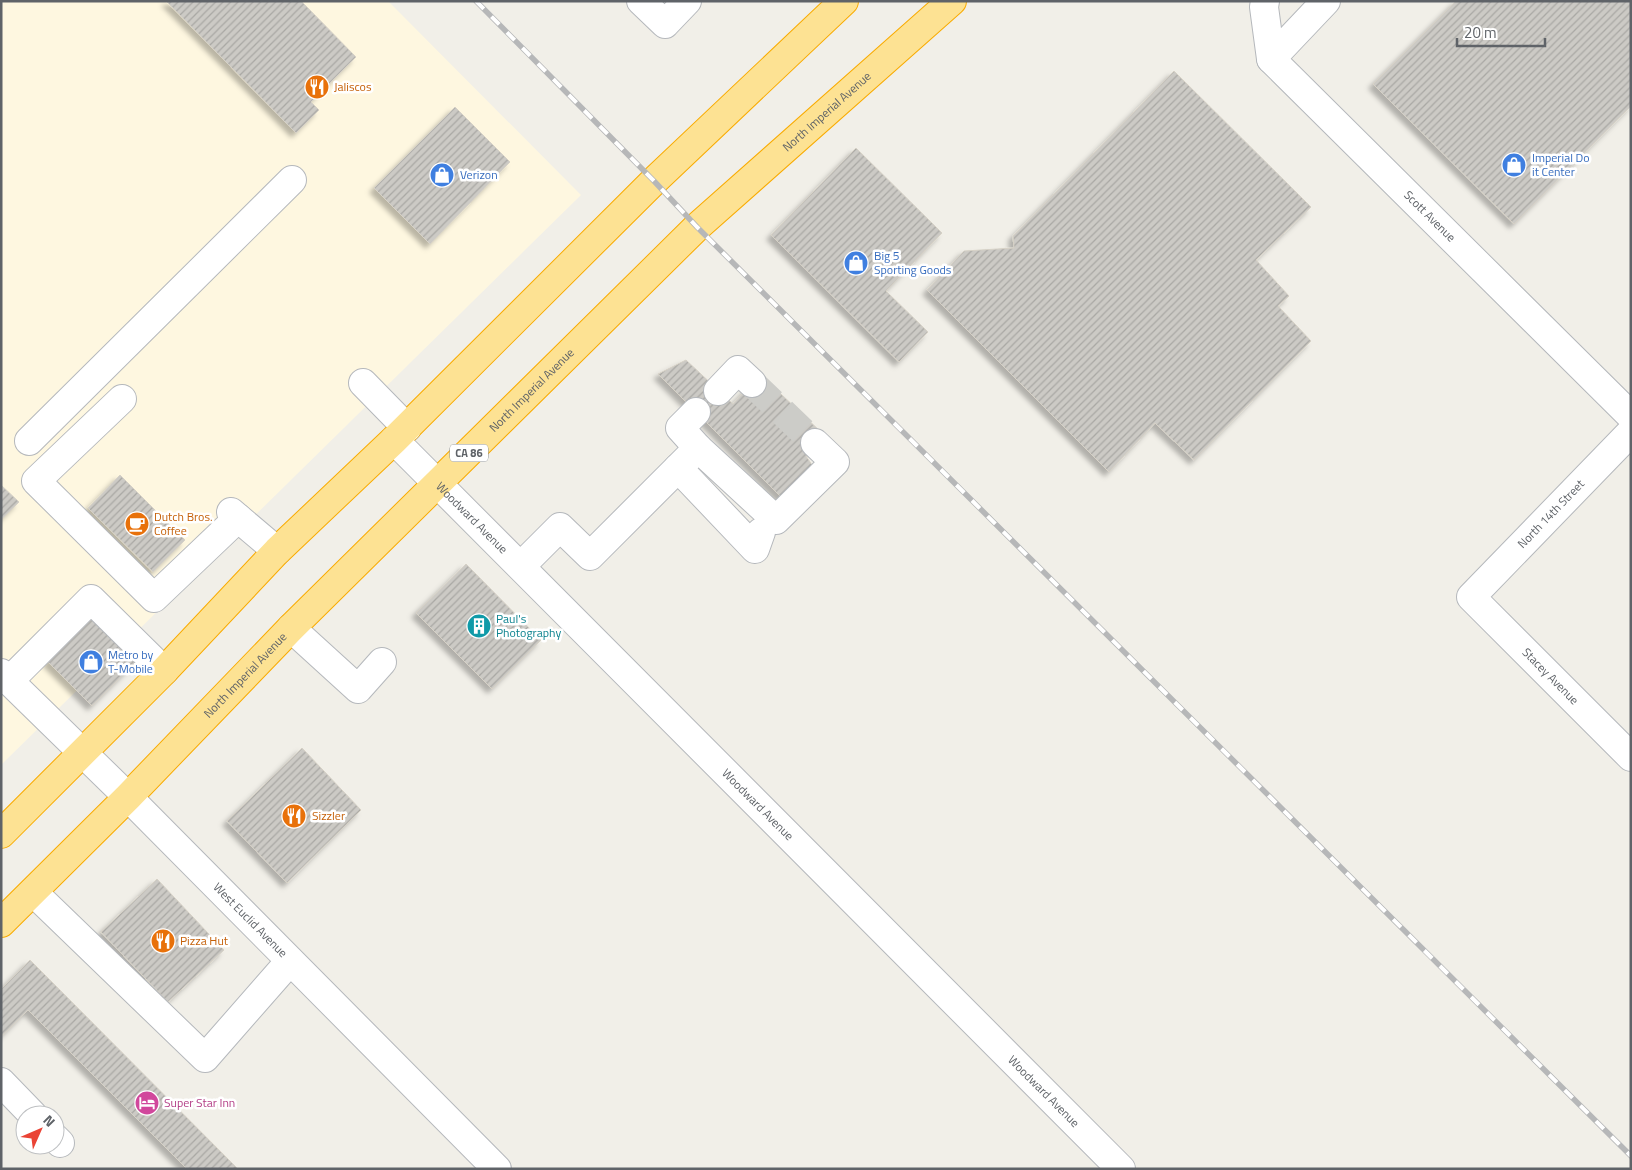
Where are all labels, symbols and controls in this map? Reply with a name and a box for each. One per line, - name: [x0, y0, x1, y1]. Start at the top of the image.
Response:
- scale bar: [1457, 15, 1544, 47]
- text: 20 m: [1464, 21, 1497, 44]
- street label: North Imperial Avenue: [778, 67, 875, 156]
- restaurant icon: Jaliscos: [304, 74, 330, 100]
- place label: Jaliscos: [334, 77, 372, 96]
- place label: Imperial Do it Center: [1532, 148, 1590, 181]
- shop icon: Imperial Do it Center: [1501, 152, 1527, 178]
- shop icon: Verizon: [429, 162, 455, 188]
- place label: Verizon: [460, 165, 498, 184]
- street label: Scott Avenue: [1400, 186, 1460, 246]
- place label: Big 5 Sporting Goods: [874, 246, 952, 279]
- shop icon: Big 5 Sporting Goods: [843, 250, 869, 276]
- street label: North Imperial Avenue: [484, 343, 578, 436]
- road number: CA 86: [450, 444, 488, 462]
- street label: North 14th Street: [1513, 474, 1589, 552]
- street label: Woodward Avenue: [432, 477, 512, 558]
- place label: Dutch Bros. Coffee: [154, 507, 213, 540]
- cafe icon: Dutch Bros. Coffee: [124, 511, 150, 537]
- place label: Paul's Photography: [496, 609, 561, 642]
- building icon: Paul's Photography: [466, 613, 492, 639]
- street label: North Imperial Avenue: [199, 628, 291, 722]
- street label: Stacey Avenue: [1518, 643, 1583, 709]
- place label: Metro by T-Mobile: [108, 645, 153, 678]
- shop icon: Metro by T-Mobile: [78, 649, 104, 675]
- street label: Woodward Avenue: [718, 764, 798, 845]
- restaurant icon: Sizzler: [281, 803, 307, 829]
- place label: Sizzler: [312, 806, 345, 825]
- street label: West Euclid Avenue: [209, 878, 292, 962]
- restaurant icon: Pizza Hut: [150, 928, 176, 954]
- place label: Pizza Hut: [180, 931, 229, 950]
- street label: Woodward Avenue: [1004, 1051, 1084, 1131]
- hotel icon: Super Star Inn: [134, 1090, 160, 1116]
- place label: Super Star Inn: [164, 1093, 235, 1112]
- north arrow: [15, 1105, 65, 1155]
- text: N: [39, 1110, 60, 1131]

